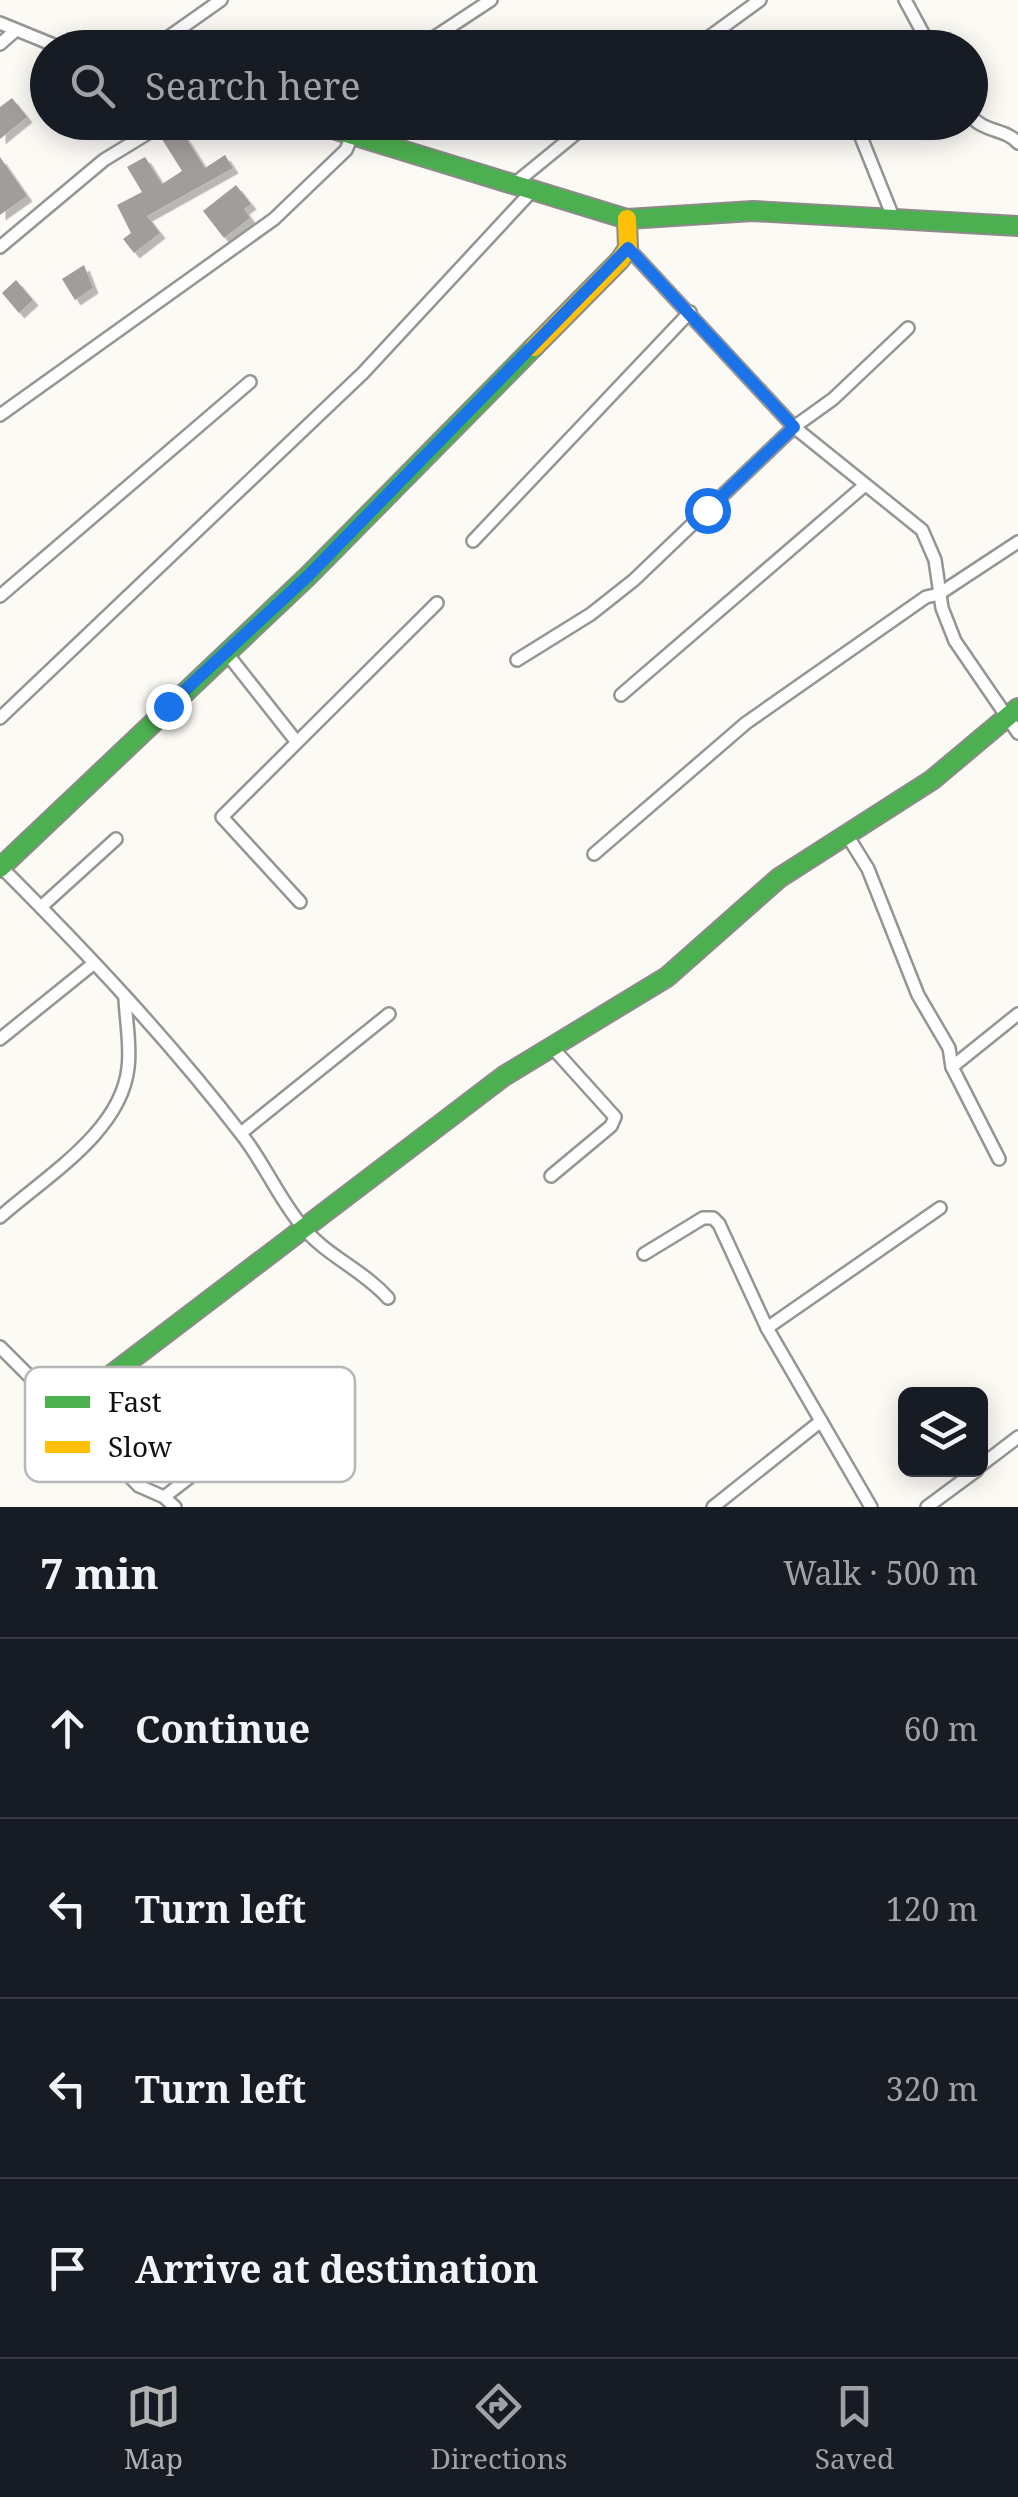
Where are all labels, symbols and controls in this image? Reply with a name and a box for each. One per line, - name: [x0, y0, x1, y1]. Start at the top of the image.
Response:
- search box: [30, 30, 988, 140]
- icon: search: [65, 58, 120, 113]
- text: Search here: [145, 59, 361, 111]
- route start: [685, 488, 731, 534]
- route end: [146, 684, 192, 730]
- legend: [25, 1367, 355, 1482]
- text: Fast: [108, 1382, 162, 1420]
- map controls: [898, 1387, 988, 1477]
- button: layers: [898, 1387, 988, 1477]
- text: Slow: [108, 1427, 173, 1465]
- text: 7 min: [40, 1544, 159, 1601]
- text: Walk · 500 m: [783, 1551, 978, 1594]
- icon: ahead: [40, 1701, 95, 1756]
- text: Continue: [135, 1702, 310, 1754]
- text: 60 m: [904, 1707, 978, 1750]
- icon: left: [40, 1881, 95, 1936]
- text: Turn left: [135, 1882, 306, 1934]
- text: 120 m: [886, 1887, 978, 1930]
- icon: left: [40, 2061, 95, 2116]
- text: Turn left: [135, 2062, 306, 2114]
- text: 320 m: [886, 2067, 978, 2110]
- icon: arrive: [40, 2241, 95, 2296]
- text: Arrive at destination: [135, 2242, 539, 2294]
- tab: Map: [124, 2379, 183, 2477]
- tab: Directions: [430, 2379, 567, 2477]
- tab: Saved: [815, 2379, 894, 2477]

